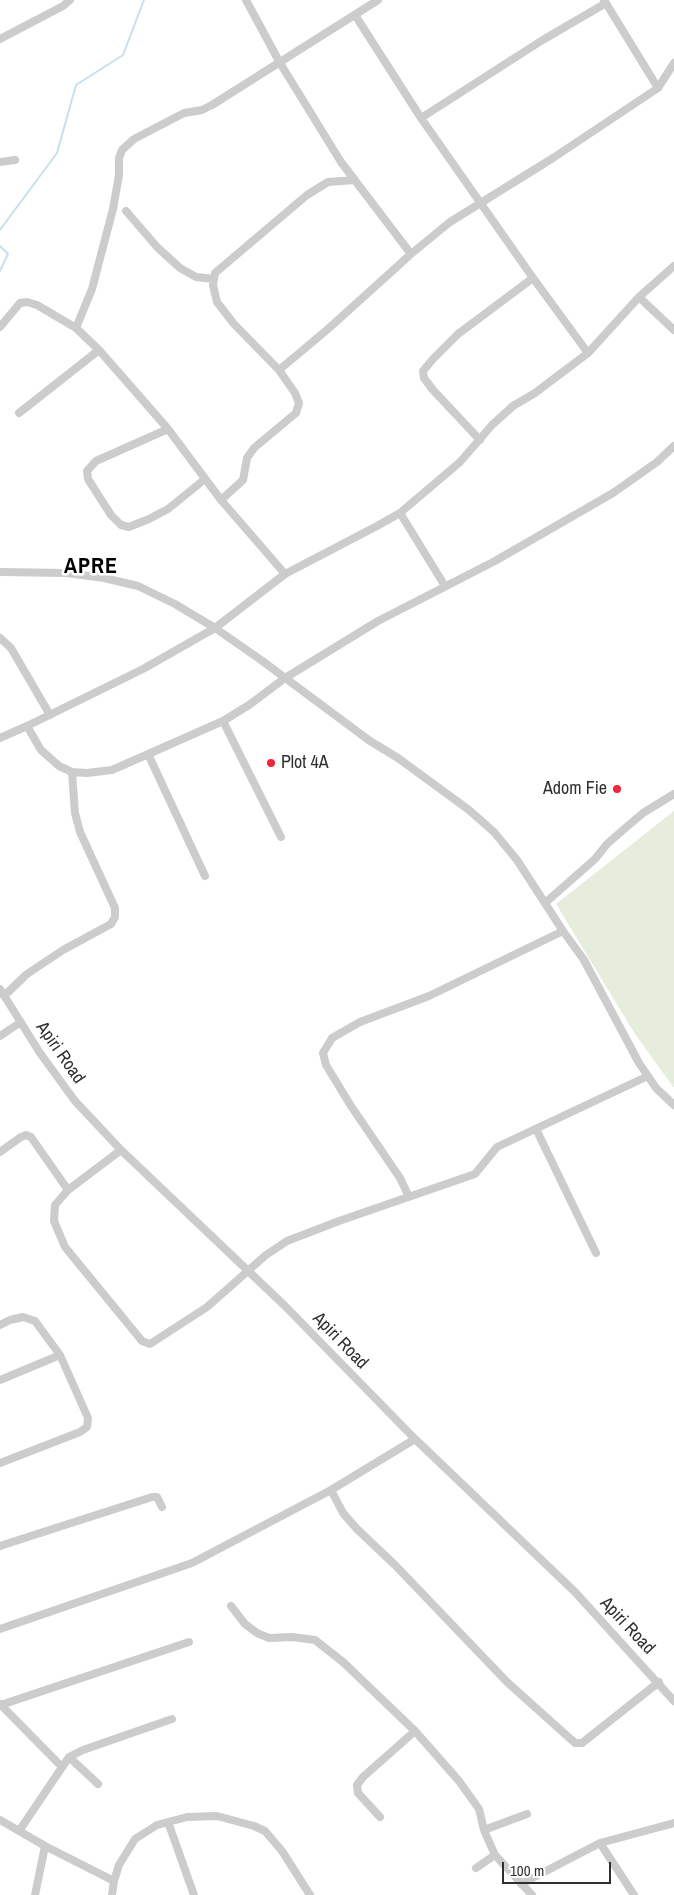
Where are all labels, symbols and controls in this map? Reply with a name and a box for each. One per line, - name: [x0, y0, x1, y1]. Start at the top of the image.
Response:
- district label: APRE: [63, 554, 119, 580]
- place label: Plot 4A: [281, 752, 329, 774]
- marker: Plot 4A: [265, 757, 277, 769]
- place label: Adom Fie: [543, 778, 607, 800]
- marker: Adom Fie: [611, 783, 623, 795]
- street label: Apiri Road: [31, 1018, 89, 1088]
- street label: Apiri Road: [308, 1308, 372, 1374]
- street label: Apiri Road: [595, 1593, 659, 1659]
- scale bar: [504, 1852, 613, 1884]
- text: 100 m: [510, 1860, 544, 1881]

